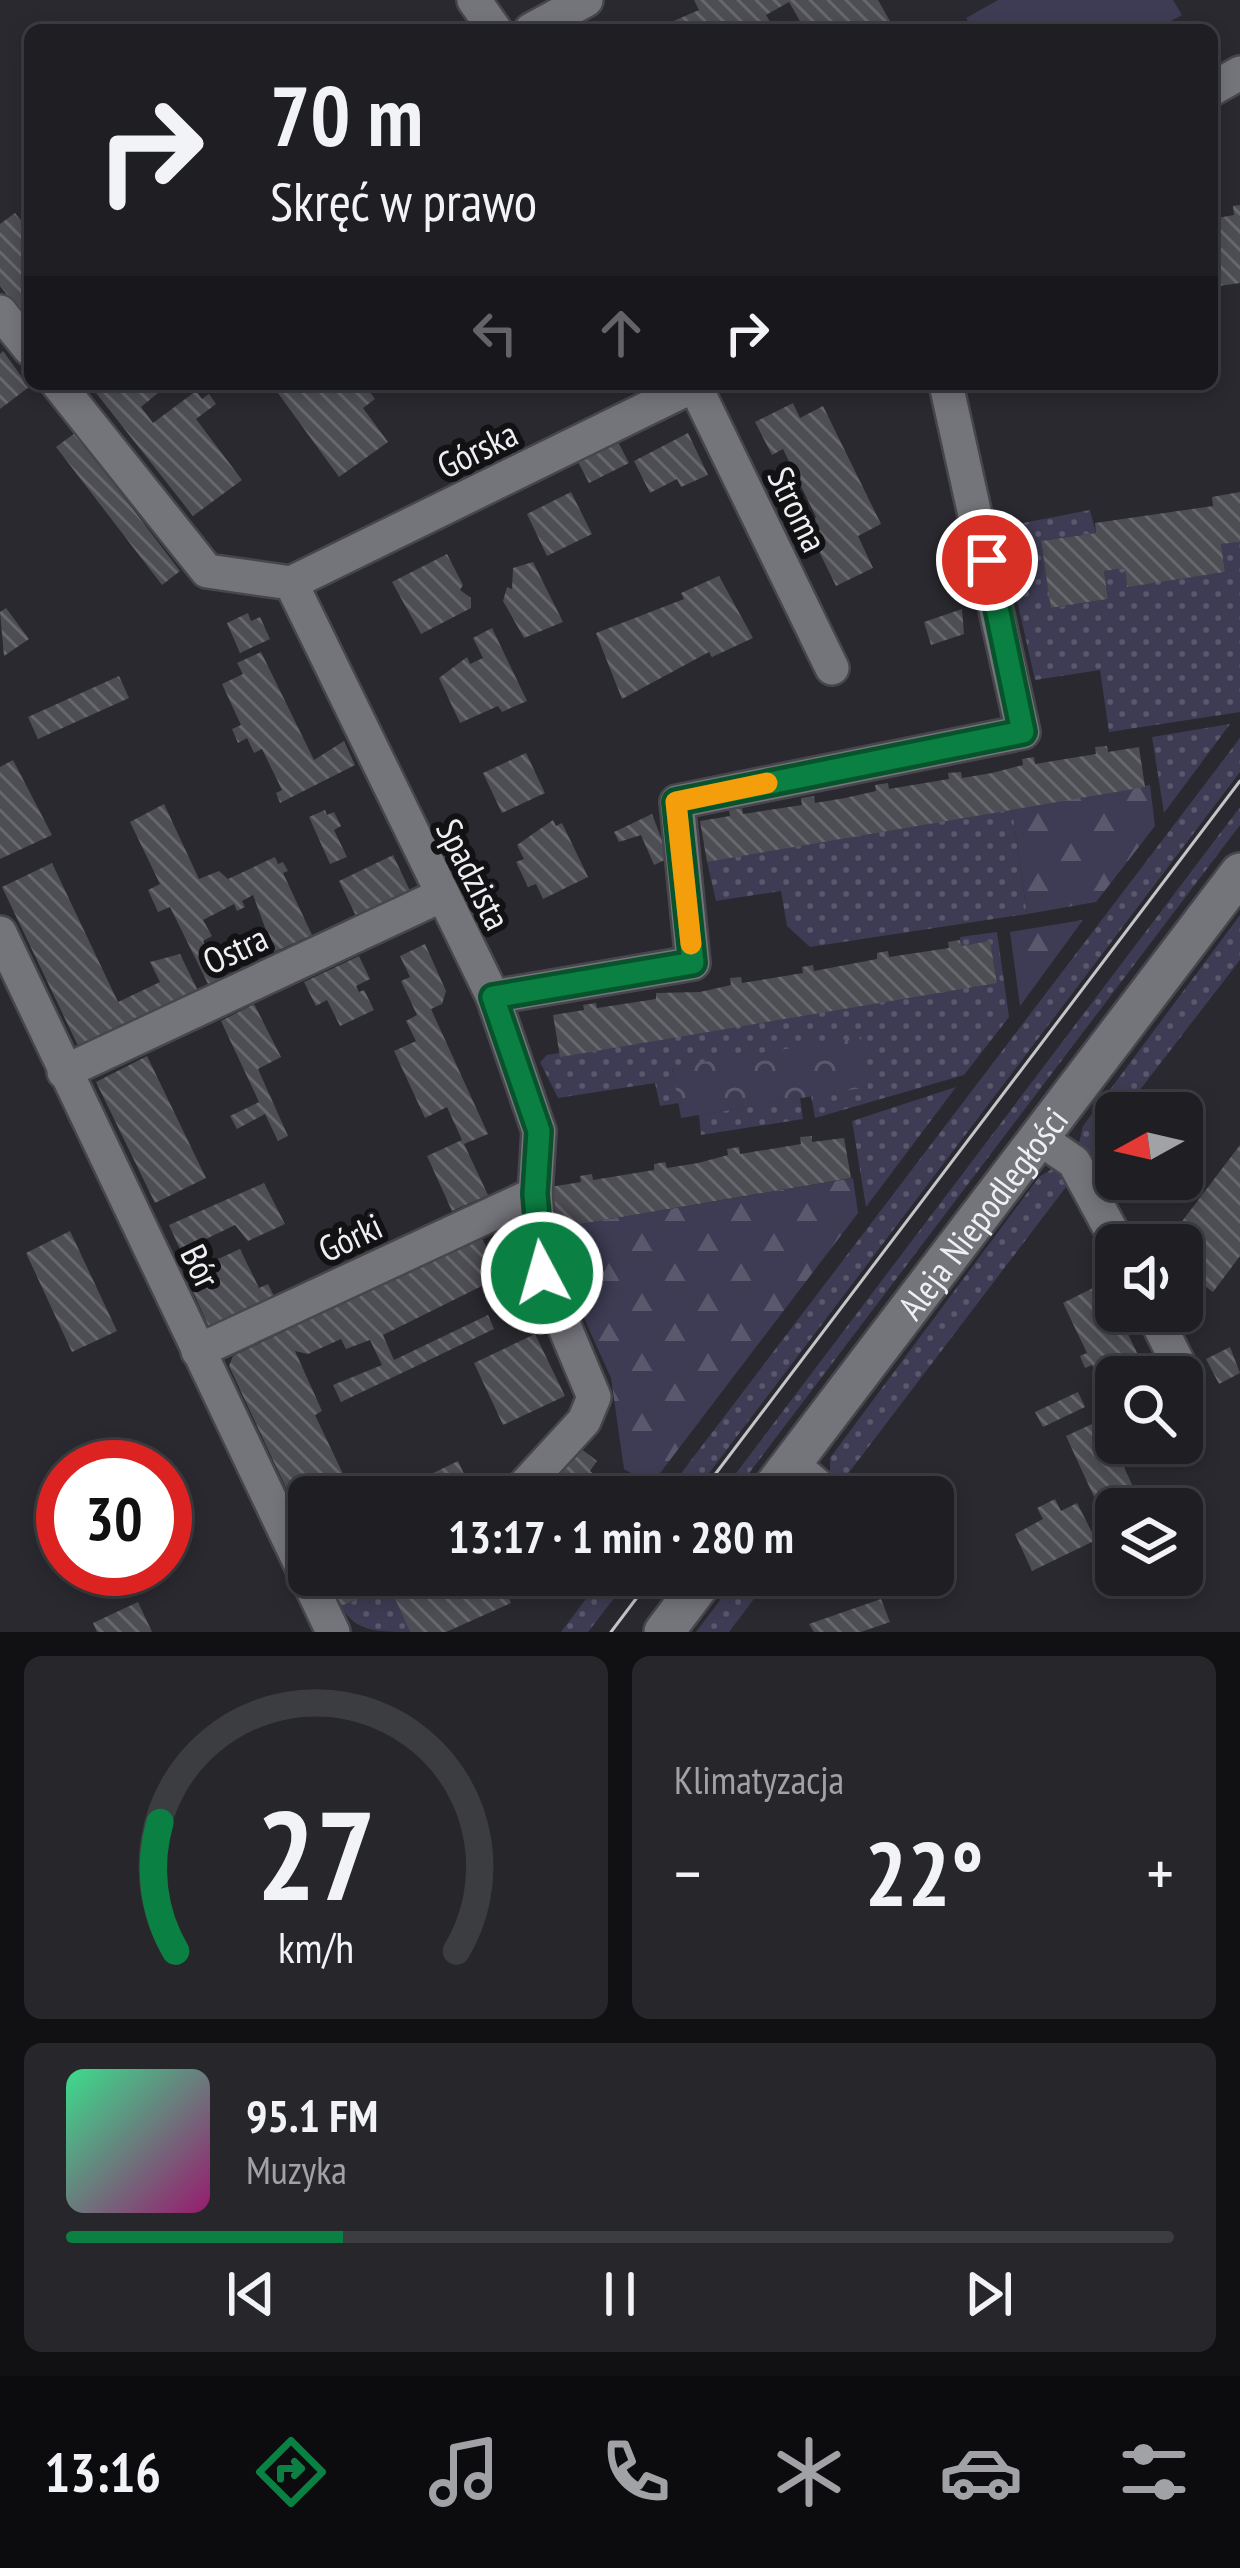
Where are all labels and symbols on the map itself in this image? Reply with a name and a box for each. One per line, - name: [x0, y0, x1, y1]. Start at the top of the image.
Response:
- street label: Górska: [429, 410, 525, 488]
- street label: Stroma: [757, 459, 839, 559]
- pin: [936, 509, 1038, 611]
- street label: Spadzista: [426, 811, 522, 937]
- street label: Ostra: [195, 914, 275, 984]
- north arrow: [1095, 1092, 1203, 1200]
- street label: Aleja Niepodległości: [886, 1097, 1078, 1328]
- street label: Górki: [311, 1202, 389, 1272]
- position arrow: [479, 1210, 605, 1336]
- street label: Bór: [171, 1237, 231, 1295]
- speed limit sign: 30: [36, 1440, 192, 1596]

